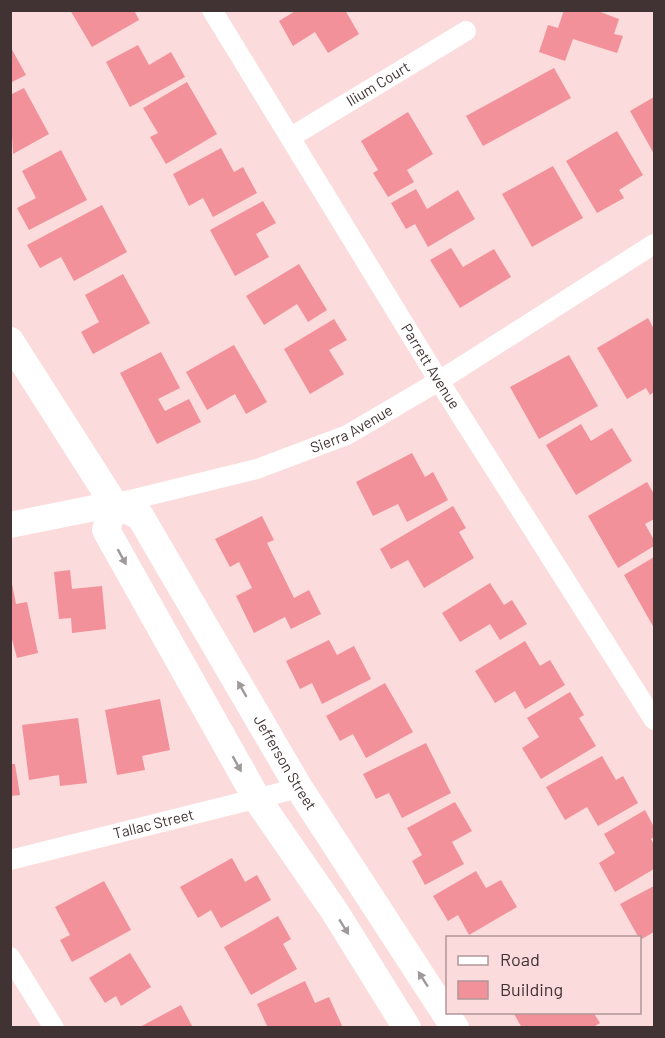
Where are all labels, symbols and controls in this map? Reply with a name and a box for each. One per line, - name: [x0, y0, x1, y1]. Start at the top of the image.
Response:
- street label: Ilium Court: [343, 57, 413, 109]
- street label: Parrett Avenue: [398, 320, 464, 412]
- street label: Sierra Avenue: [308, 400, 395, 456]
- one-way arrow: [117, 549, 127, 566]
- one-way arrow: [237, 680, 247, 697]
- street label: Jefferson Street: [250, 711, 321, 813]
- one-way arrow: [232, 756, 242, 773]
- street label: Tallac Street: [111, 805, 196, 842]
- one-way arrow: [339, 919, 350, 935]
- legend: [446, 936, 641, 1014]
- text: Road: [500, 948, 540, 970]
- one-way arrow: [418, 970, 429, 987]
- text: Building: [500, 978, 563, 1000]

